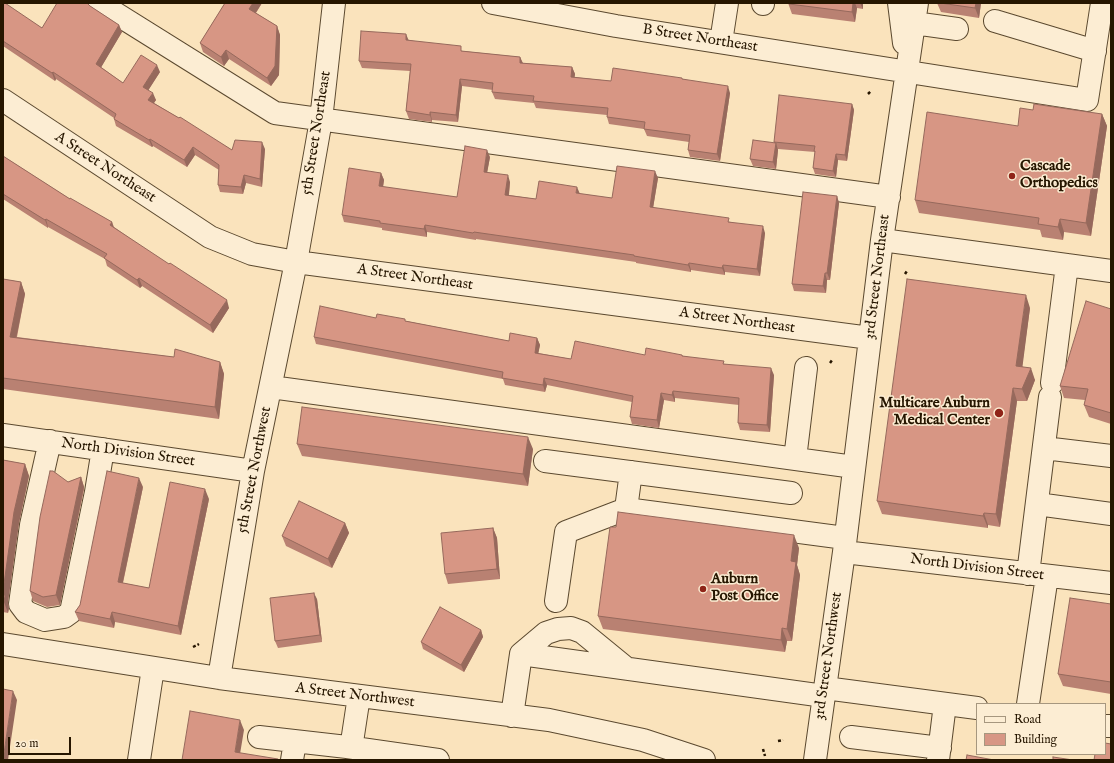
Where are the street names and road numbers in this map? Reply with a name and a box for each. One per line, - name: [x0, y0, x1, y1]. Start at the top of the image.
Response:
- street label: B Street Northeast: [641, 21, 759, 57]
- street label: 5th Street Northeast: [298, 70, 336, 196]
- street label: A Street Northeast: [51, 129, 159, 207]
- street label: 3rd Street Northeast: [861, 213, 895, 341]
- street label: A Street Northeast: [356, 261, 474, 295]
- street label: A Street Northeast: [678, 304, 796, 338]
- street label: 5th Street Northwest: [234, 405, 276, 535]
- street label: North Division Street: [60, 435, 196, 471]
- street label: North Division Street: [909, 551, 1045, 585]
- street label: 3rd Street Northwest: [811, 591, 847, 721]
- street label: A Street Northwest: [294, 680, 416, 712]

